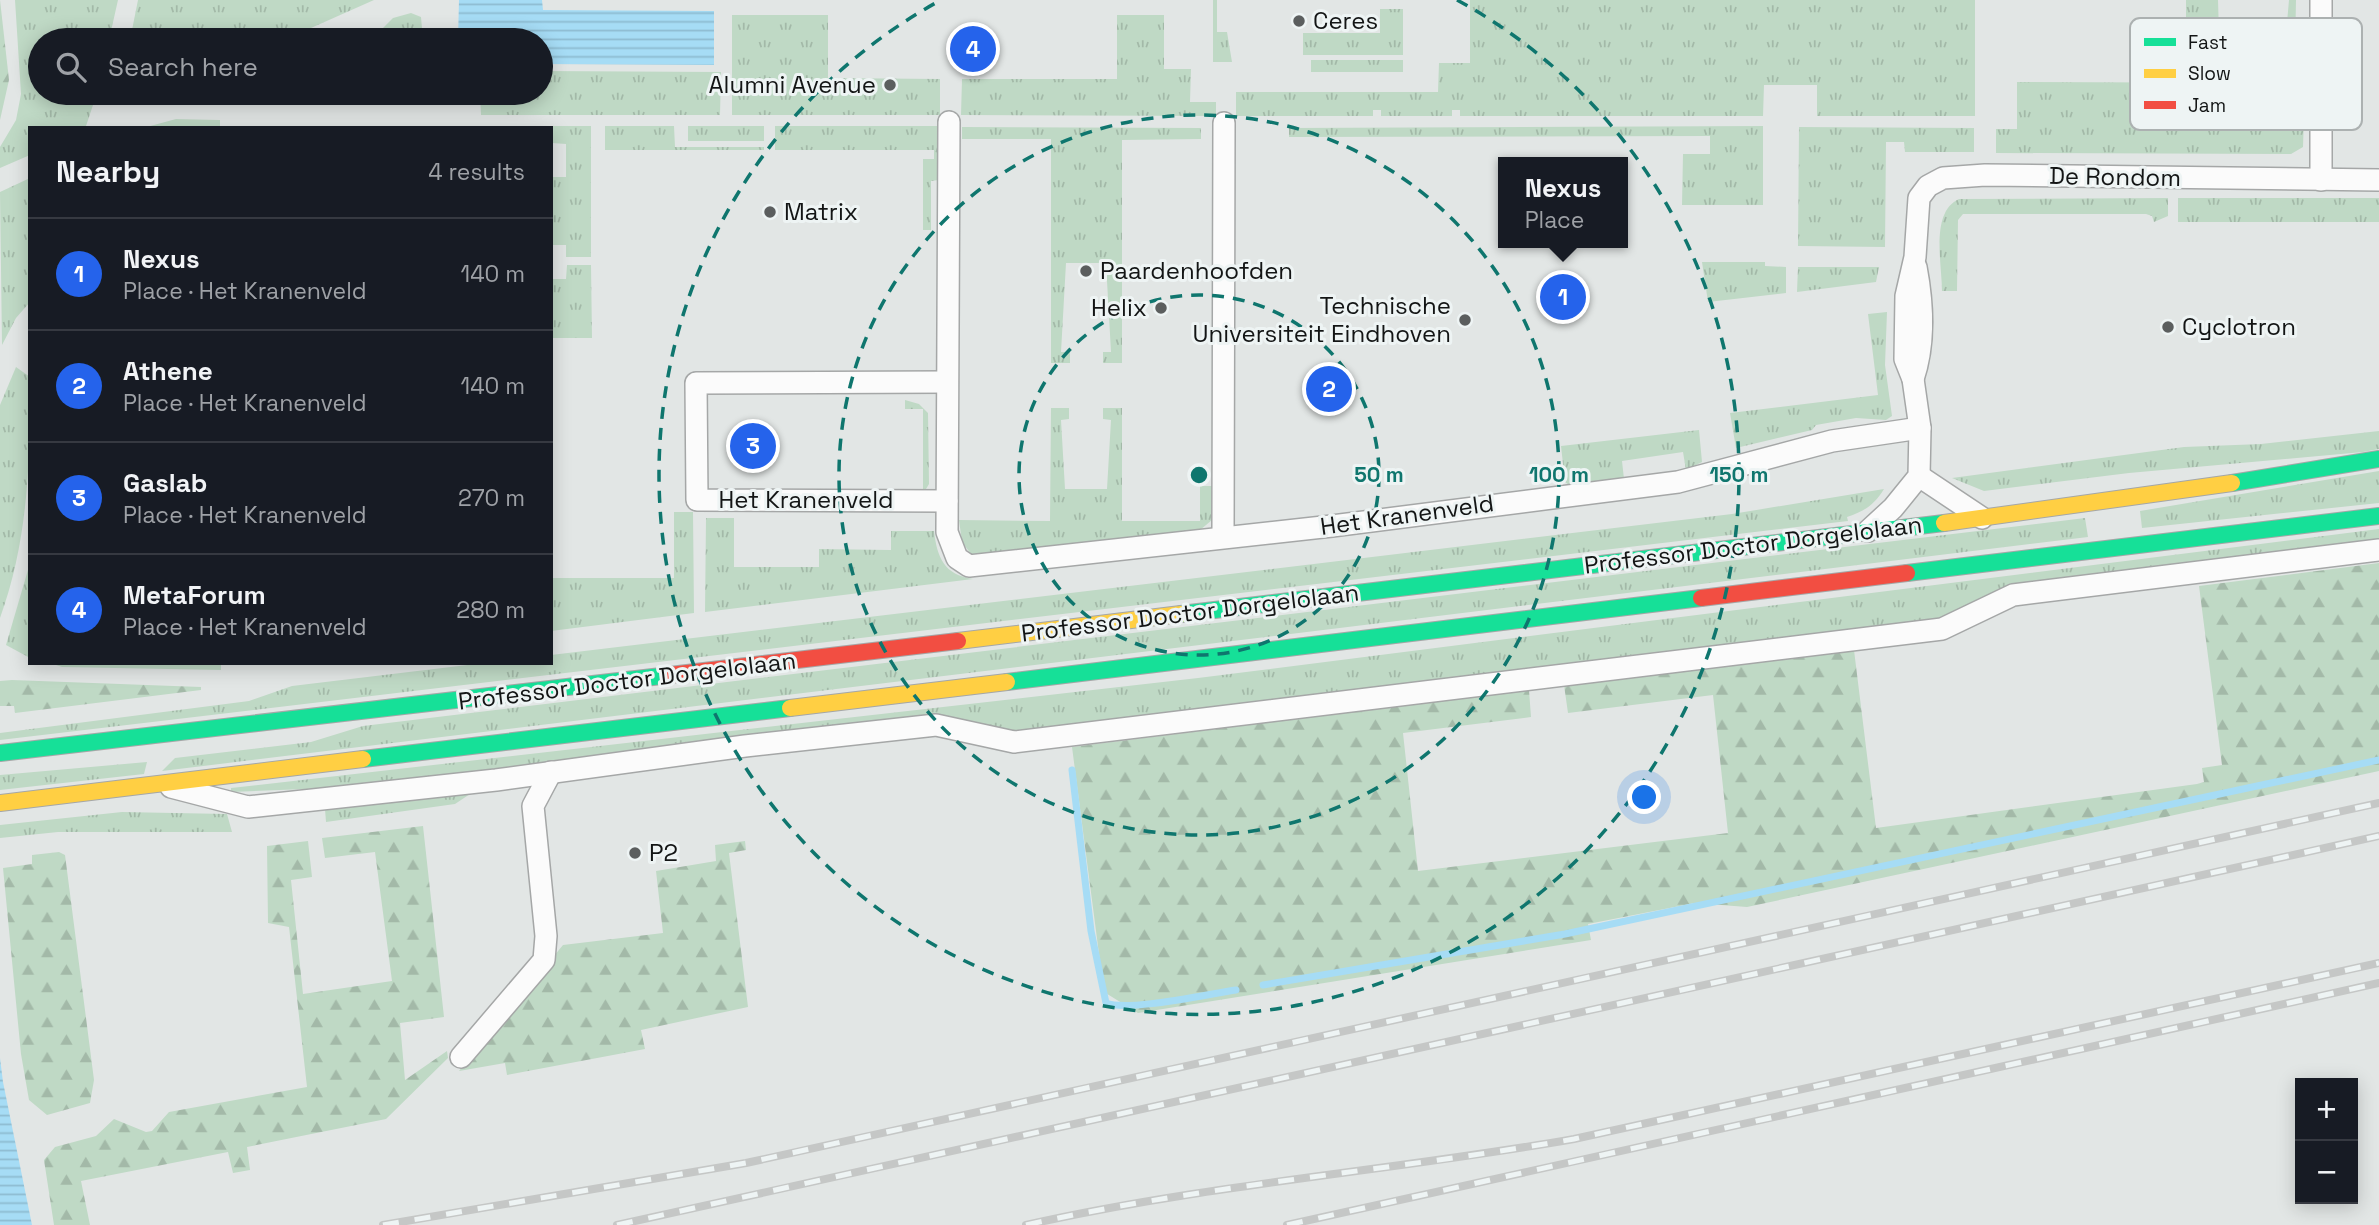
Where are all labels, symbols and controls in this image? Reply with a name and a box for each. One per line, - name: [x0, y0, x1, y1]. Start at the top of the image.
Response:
- place label: Ceres: [1313, 5, 1378, 36]
- marker: Ceres: [1291, 13, 1307, 29]
- legend: [2130, 18, 2362, 130]
- pin: 4: [950, 23, 996, 75]
- search box: [28, 28, 553, 105]
- text: Fast: [2188, 30, 2228, 55]
- icon: search: [52, 48, 90, 86]
- text: Search here: [108, 50, 258, 84]
- text: Slow: [2188, 61, 2231, 86]
- place label: Alumni Avenue: [708, 69, 876, 100]
- marker: Alumni Avenue: [882, 77, 898, 93]
- text: Jam: [2188, 93, 2226, 118]
- text: Nearby: [56, 152, 160, 191]
- text: 4 results: [428, 157, 525, 187]
- popup: [1498, 157, 1628, 248]
- street label: De Rondom: [2049, 160, 2181, 193]
- text: Nexus: [1525, 171, 1601, 205]
- place label: Matrix: [784, 196, 858, 227]
- marker: Matrix: [762, 204, 778, 220]
- text: Place: [1525, 205, 1584, 235]
- text: Nexus: [123, 242, 200, 276]
- place label: Paardenhoofden: [1100, 255, 1293, 286]
- text: 1: [74, 259, 84, 289]
- text: 140 m: [461, 259, 525, 289]
- marker: Paardenhoofden: [1078, 263, 1094, 279]
- pin: 1: [1540, 271, 1586, 323]
- text: Place · Het Kranenveld: [123, 276, 367, 306]
- place label: Technische Universiteit Eindhoven: [1193, 290, 1451, 349]
- place label: Helix: [1091, 292, 1147, 323]
- marker: Helix: [1153, 300, 1169, 316]
- place label: Cyclotron: [2182, 311, 2296, 342]
- marker: Technische Universiteit Eindhoven: [1457, 312, 1473, 328]
- marker: Cyclotron: [2160, 319, 2176, 335]
- text: Athene: [123, 354, 213, 388]
- pin: 2: [1306, 363, 1352, 415]
- text: 2: [72, 371, 86, 401]
- text: 140 m: [461, 371, 525, 401]
- text: Place · Het Kranenveld: [123, 388, 367, 418]
- pin: 3: [730, 420, 776, 472]
- text: 50 m: [1354, 461, 1404, 488]
- text: 100 m: [1529, 461, 1589, 488]
- text: 150 m: [1710, 461, 1768, 488]
- centre of rings: [1187, 463, 1211, 487]
- text: Gaslab: [123, 466, 207, 500]
- text: 3: [72, 483, 86, 513]
- text: 270 m: [458, 483, 525, 513]
- street label: Het Kranenveld: [718, 484, 894, 515]
- street label: Het Kranenveld: [1318, 487, 1496, 542]
- text: Place · Het Kranenveld: [123, 500, 367, 530]
- street label: Professor Doctor Dorgelolaan: [1582, 508, 1924, 581]
- street label: Professor Doctor Dorgelolaan: [1019, 576, 1361, 649]
- text: MetaForum: [123, 578, 266, 612]
- text: 4: [72, 595, 86, 625]
- text: 280 m: [456, 595, 525, 625]
- text: Place · Het Kranenveld: [123, 612, 367, 642]
- street label: Professor Doctor Dorgelolaan: [456, 644, 798, 717]
- your location: [1627, 780, 1661, 814]
- place label: P2: [649, 837, 678, 868]
- marker: P2: [627, 845, 643, 861]
- map controls: [2295, 1078, 2358, 1204]
- button: +: [2295, 1078, 2358, 1141]
- button: −: [2295, 1141, 2358, 1204]

